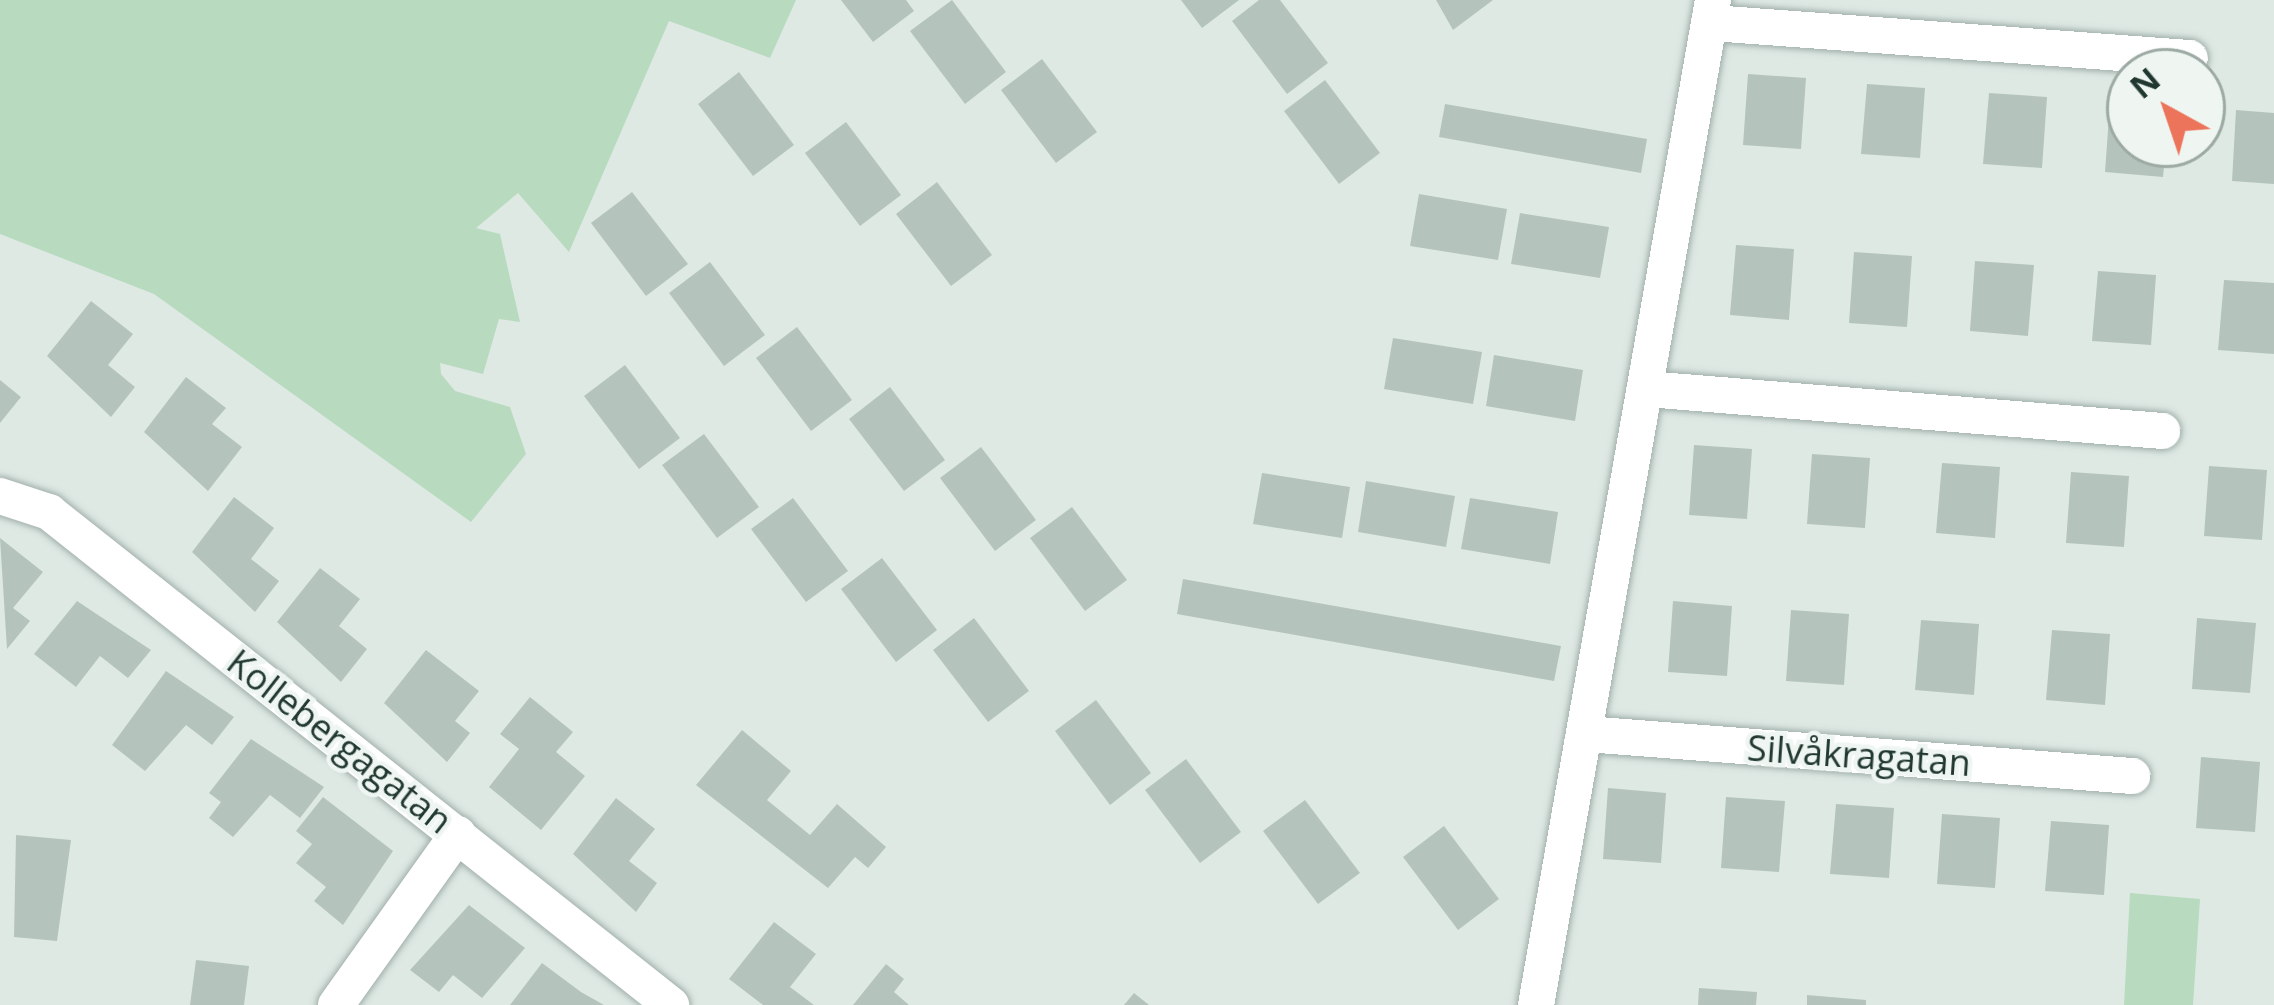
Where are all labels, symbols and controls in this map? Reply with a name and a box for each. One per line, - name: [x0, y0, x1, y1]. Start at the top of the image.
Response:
- north arrow: [2106, 48, 2226, 168]
- text: N: [2120, 56, 2169, 108]
- street label: Kollebergagatan: [219, 640, 461, 842]
- street label: Silvåkragatan: [1746, 726, 1972, 784]

